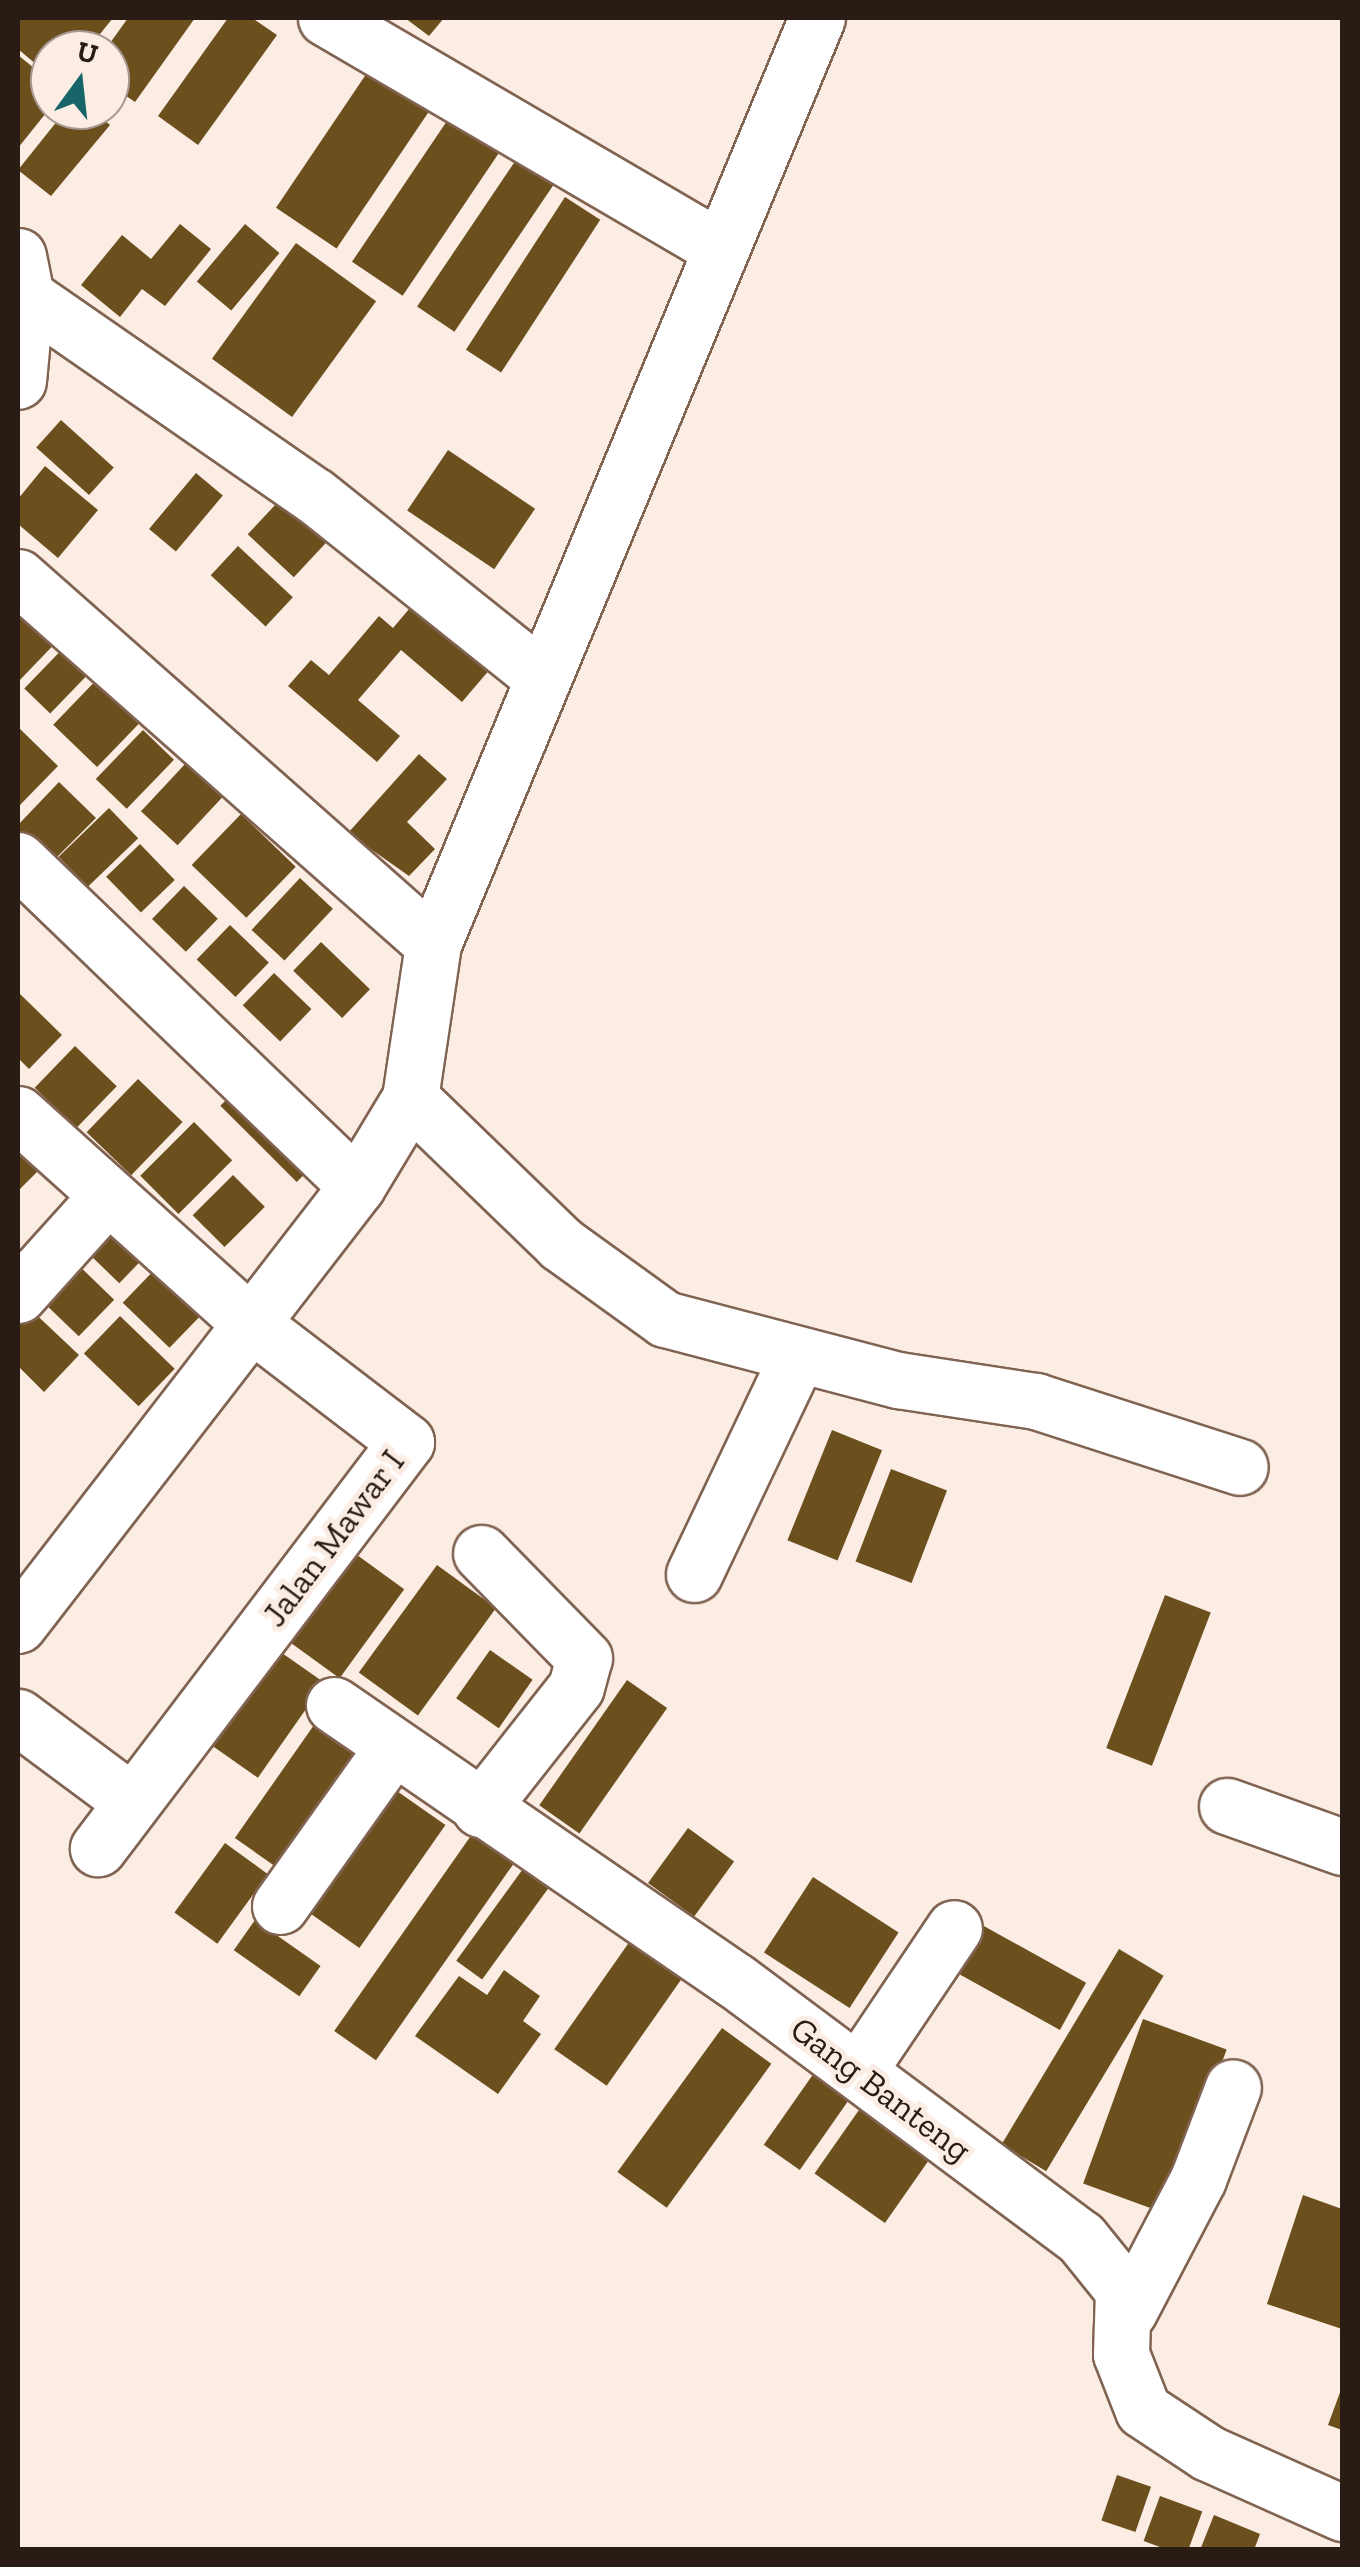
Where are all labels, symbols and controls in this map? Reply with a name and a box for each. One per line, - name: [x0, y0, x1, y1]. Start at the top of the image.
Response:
- north arrow: [30, 30, 130, 130]
- text: U: [73, 34, 101, 71]
- street label: Jalan Mawar I: [253, 1441, 413, 1635]
- street label: Gang Banteng: [782, 2008, 980, 2170]

